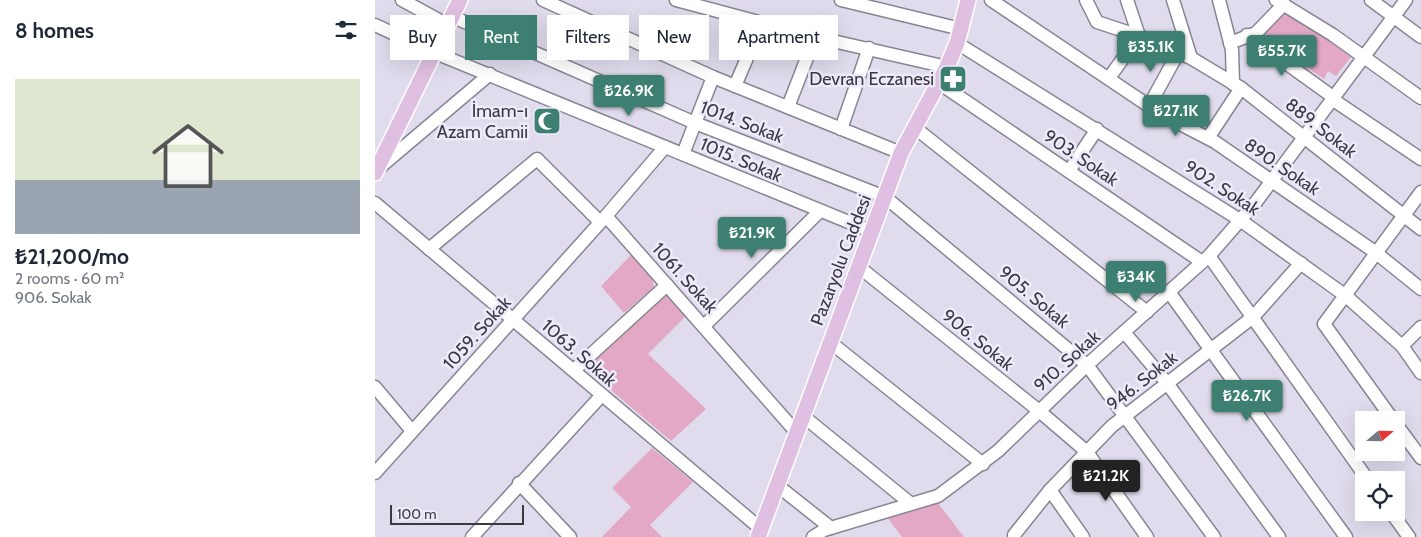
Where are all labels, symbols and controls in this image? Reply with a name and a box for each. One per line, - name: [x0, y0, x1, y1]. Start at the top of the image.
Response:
- chip: Buy: [390, 15, 455, 60]
- chip: Rent: [465, 15, 537, 60]
- chip: Filters: [547, 15, 629, 60]
- chip: New: [639, 15, 709, 60]
- chip: Apartment: [719, 15, 838, 60]
- icon: filters: [332, 16, 360, 44]
- text: 8 homes: [15, 18, 94, 43]
- pin: ₺35.1K: [1110, 30, 1192, 73]
- pin: ₺55.7K: [1241, 34, 1323, 77]
- text: ₺35.1K: [1128, 37, 1174, 56]
- text: ₺55.7K: [1258, 41, 1306, 60]
- pharmacy icon: Devran Eczanesi: [938, 64, 968, 94]
- place label: Devran Eczanesi: [809, 68, 934, 90]
- pin: ₺26.9K: [588, 74, 670, 117]
- text: ₺26.9K: [604, 81, 654, 100]
- street label: 889. Sokak: [1281, 93, 1362, 163]
- pin: ₺27.1K: [1135, 94, 1217, 137]
- street label: 1014. Sokak: [697, 96, 788, 148]
- place label: İmam-ı Azam Camii: [437, 100, 528, 143]
- text: ₺27.1K: [1154, 101, 1198, 120]
- mosque icon: İmam-ı Azam Camii: [532, 106, 562, 136]
- icon: home: [143, 111, 233, 201]
- street label: 903. Sokak: [1039, 125, 1123, 192]
- street label: 1015. Sokak: [697, 133, 786, 187]
- street label: 890. Sokak: [1240, 134, 1325, 201]
- street label: 902. Sokak: [1180, 156, 1264, 221]
- street label: Pazaryolu Caddesi: [806, 192, 876, 328]
- pin: ₺21.9K: [711, 216, 793, 259]
- text: ₺21.9K: [729, 223, 775, 242]
- street label: 1061. Sokak: [648, 238, 723, 318]
- text: ₺21,200/mo: [15, 244, 129, 269]
- pin: ₺34K: [1106, 260, 1166, 303]
- street label: 905. Sokak: [994, 261, 1074, 333]
- text: ₺34K: [1117, 267, 1155, 286]
- text: 2 rooms · 60 m²: [15, 269, 124, 288]
- text: 906. Sokak: [15, 288, 91, 307]
- street label: 1059. Sokak: [438, 291, 516, 374]
- street label: 906. Sokak: [938, 304, 1019, 376]
- street label: 1063. Sokak: [537, 315, 621, 392]
- street label: 910. Sokak: [1029, 325, 1105, 396]
- street label: 946. Sokak: [1102, 346, 1182, 415]
- pin: ₺26.7K: [1206, 380, 1288, 422]
- text: ₺26.7K: [1223, 386, 1271, 405]
- north arrow: [1355, 411, 1405, 461]
- map controls: [1355, 411, 1405, 521]
- pin: ₺21.2K: [1065, 460, 1147, 502]
- text: ₺21.2K: [1083, 466, 1129, 485]
- button: locate: [1355, 471, 1405, 521]
- scale bar: [390, 502, 524, 525]
- text: 100 m: [397, 505, 437, 523]

